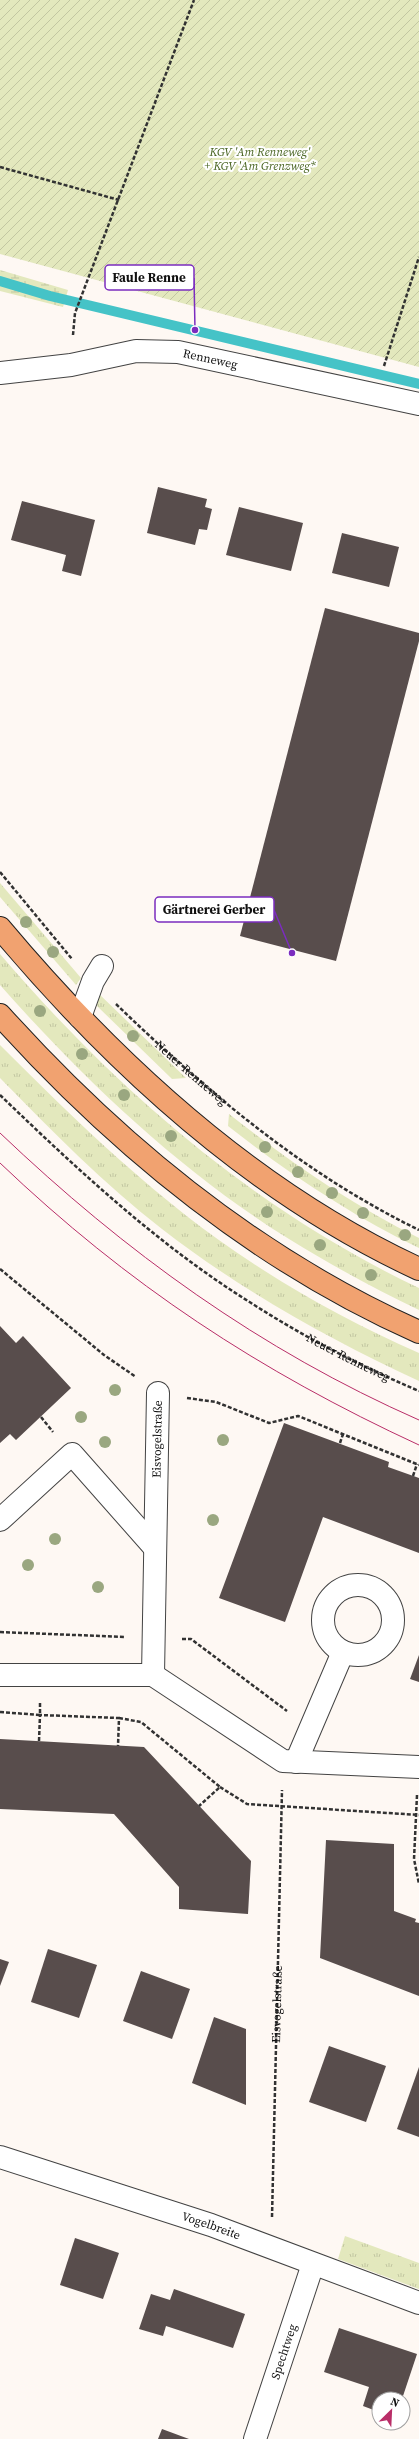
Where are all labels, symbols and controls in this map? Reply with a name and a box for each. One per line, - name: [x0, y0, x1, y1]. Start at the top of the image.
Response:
- park label: KGV 'Am Renneweg' + KGV 'Am Grenzweg*: [204, 144, 316, 174]
- callout: Faule Renne: [105, 265, 194, 290]
- text: Faule Renne: [112, 269, 186, 286]
- street label: Renneweg: [181, 345, 239, 373]
- callout: Gärtnerei Gerber: [155, 897, 274, 922]
- text: Gärtnerei Gerber: [163, 901, 266, 918]
- street label: Neuer Renneweg: [152, 1037, 231, 1109]
- street label: Neuer Renneweg: [304, 1330, 392, 1385]
- street label: Eisvogelstraße: [148, 1400, 166, 1478]
- street label: Eisvogelstraße: [268, 1965, 286, 2043]
- street label: Vogelbreite: [180, 2208, 243, 2243]
- street label: Spechtweg: [267, 2322, 301, 2381]
- north arrow: [371, 2391, 411, 2431]
- text: N: [388, 2394, 402, 2411]

